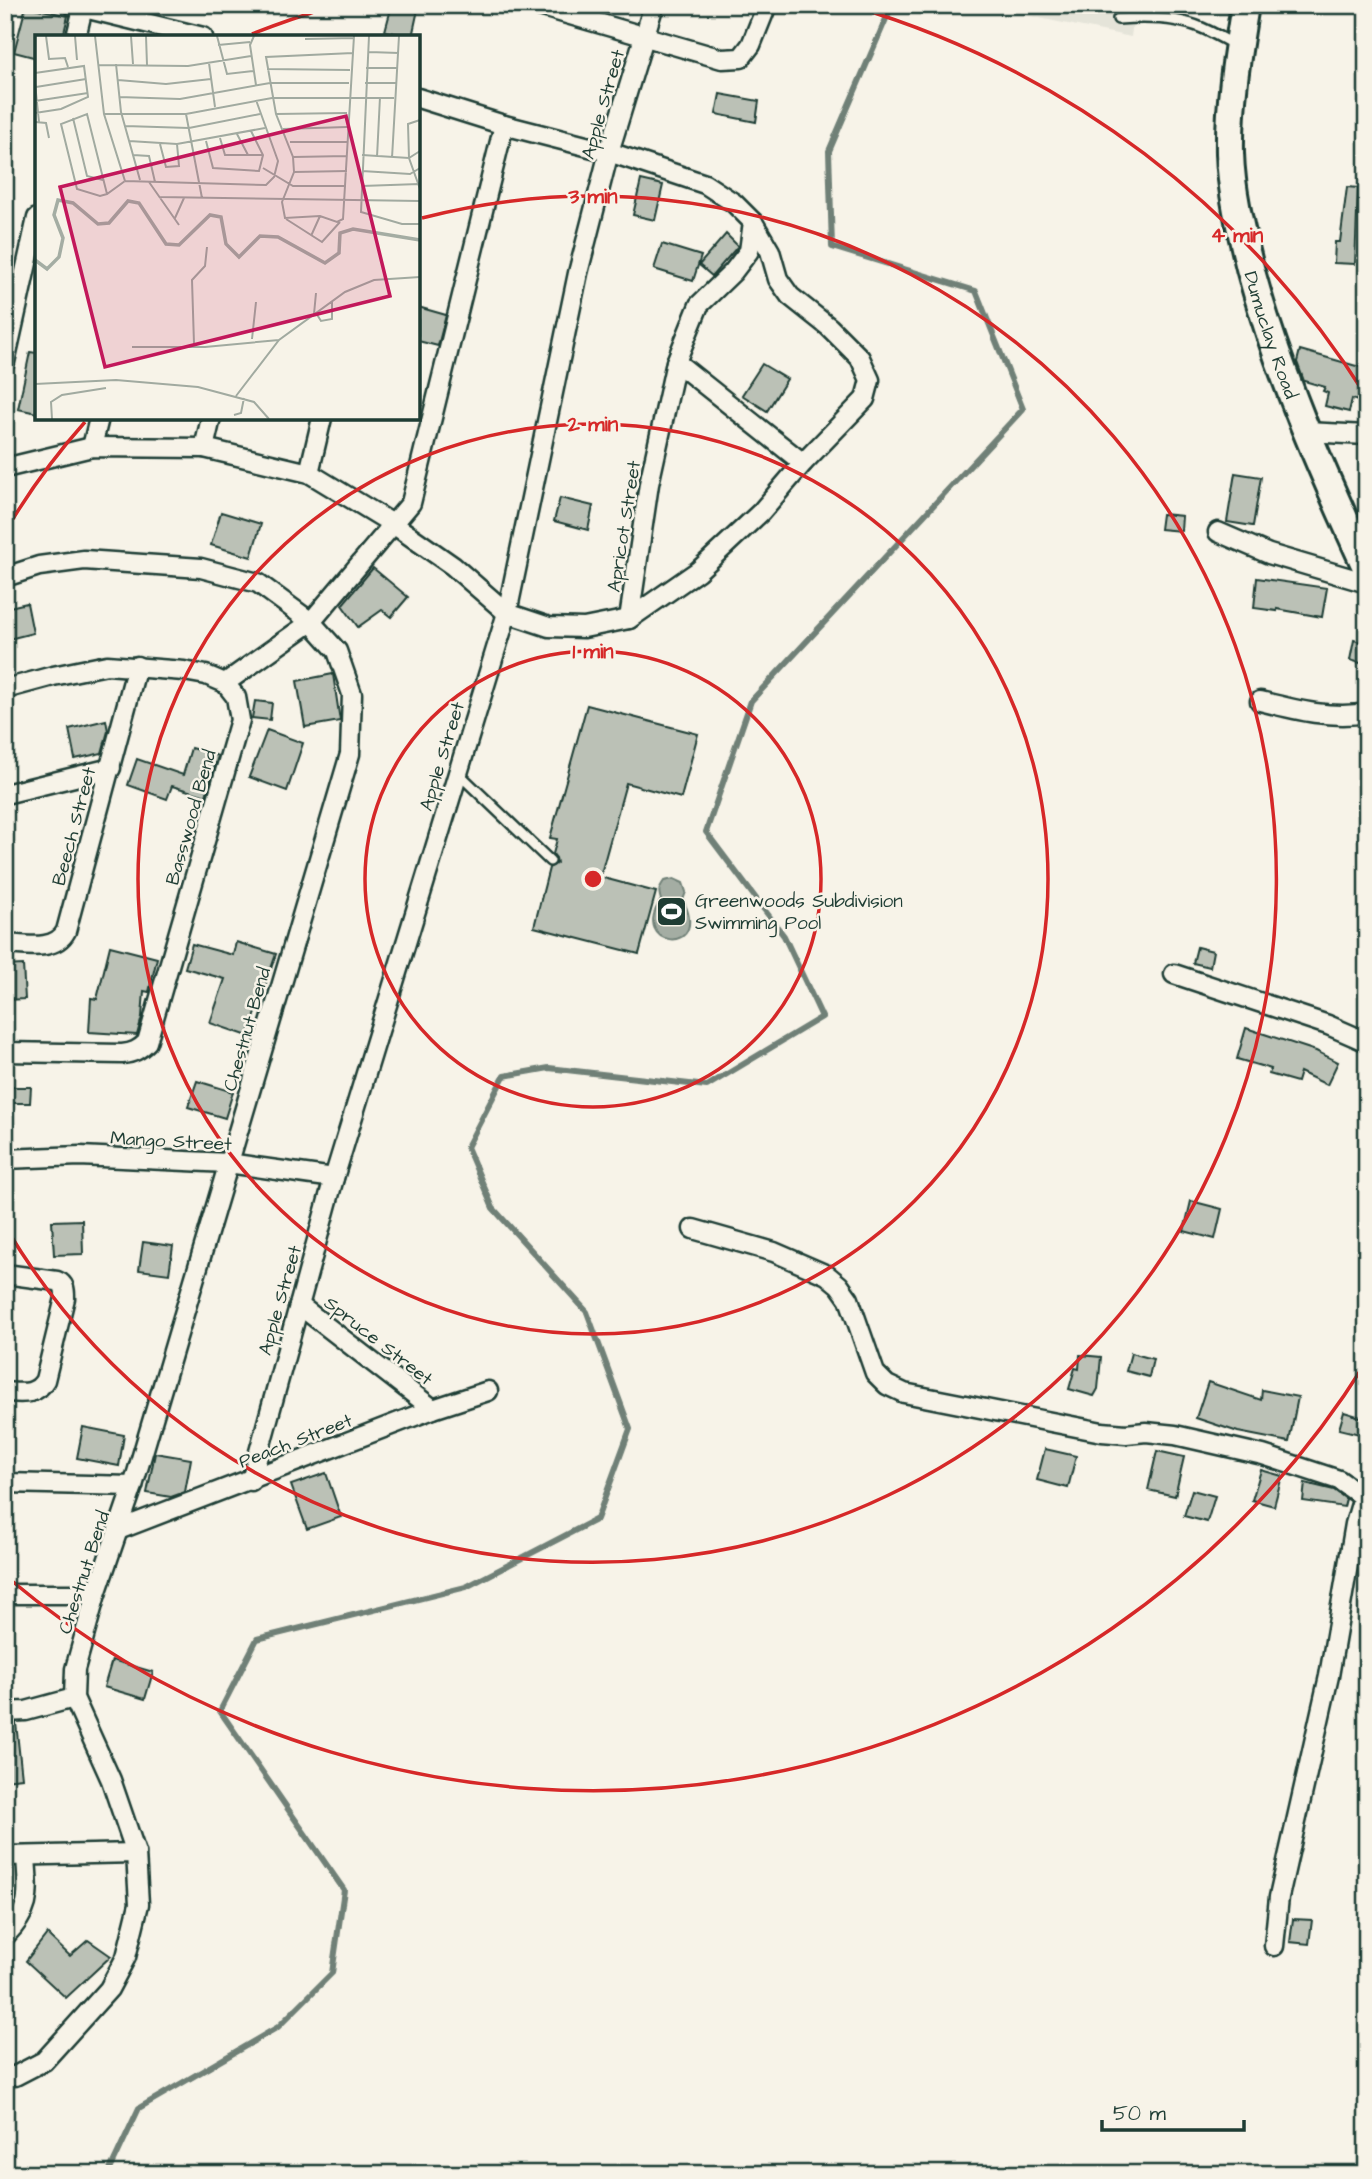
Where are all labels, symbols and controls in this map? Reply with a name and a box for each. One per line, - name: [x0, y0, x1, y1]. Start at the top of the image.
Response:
- inset map: [35, 35, 420, 420]
- street label: Apple Street: [575, 46, 632, 162]
- text: 3 min: [567, 182, 618, 211]
- text: 4 min: [1211, 221, 1264, 250]
- street label: Dumuclay Road: [1236, 268, 1304, 403]
- text: 2 min: [567, 410, 619, 439]
- street label: Apricot Street: [601, 458, 648, 594]
- text: 1 min: [572, 637, 614, 666]
- street label: Apple Street: [413, 698, 472, 814]
- street label: Basswood Bend: [159, 746, 224, 888]
- street label: Beech Street: [46, 764, 103, 889]
- centre of rings: [581, 867, 605, 891]
- place label: Greenwoods Subdivision Swimming Pool: [695, 888, 903, 938]
- sports icon: Greenwoods Subdivision Swimming Pool: [655, 894, 689, 928]
- street label: Chestnut Bend: [217, 964, 278, 1095]
- street label: Mango Street: [109, 1125, 233, 1159]
- street label: Apple Street: [252, 1242, 309, 1358]
- street label: Spruce Street: [318, 1290, 438, 1392]
- street label: Peach Street: [235, 1407, 357, 1475]
- street label: Chestnut Bend: [52, 1507, 117, 1637]
- scale bar: [1102, 2088, 1244, 2132]
- text: 50 m: [1113, 2099, 1167, 2128]

